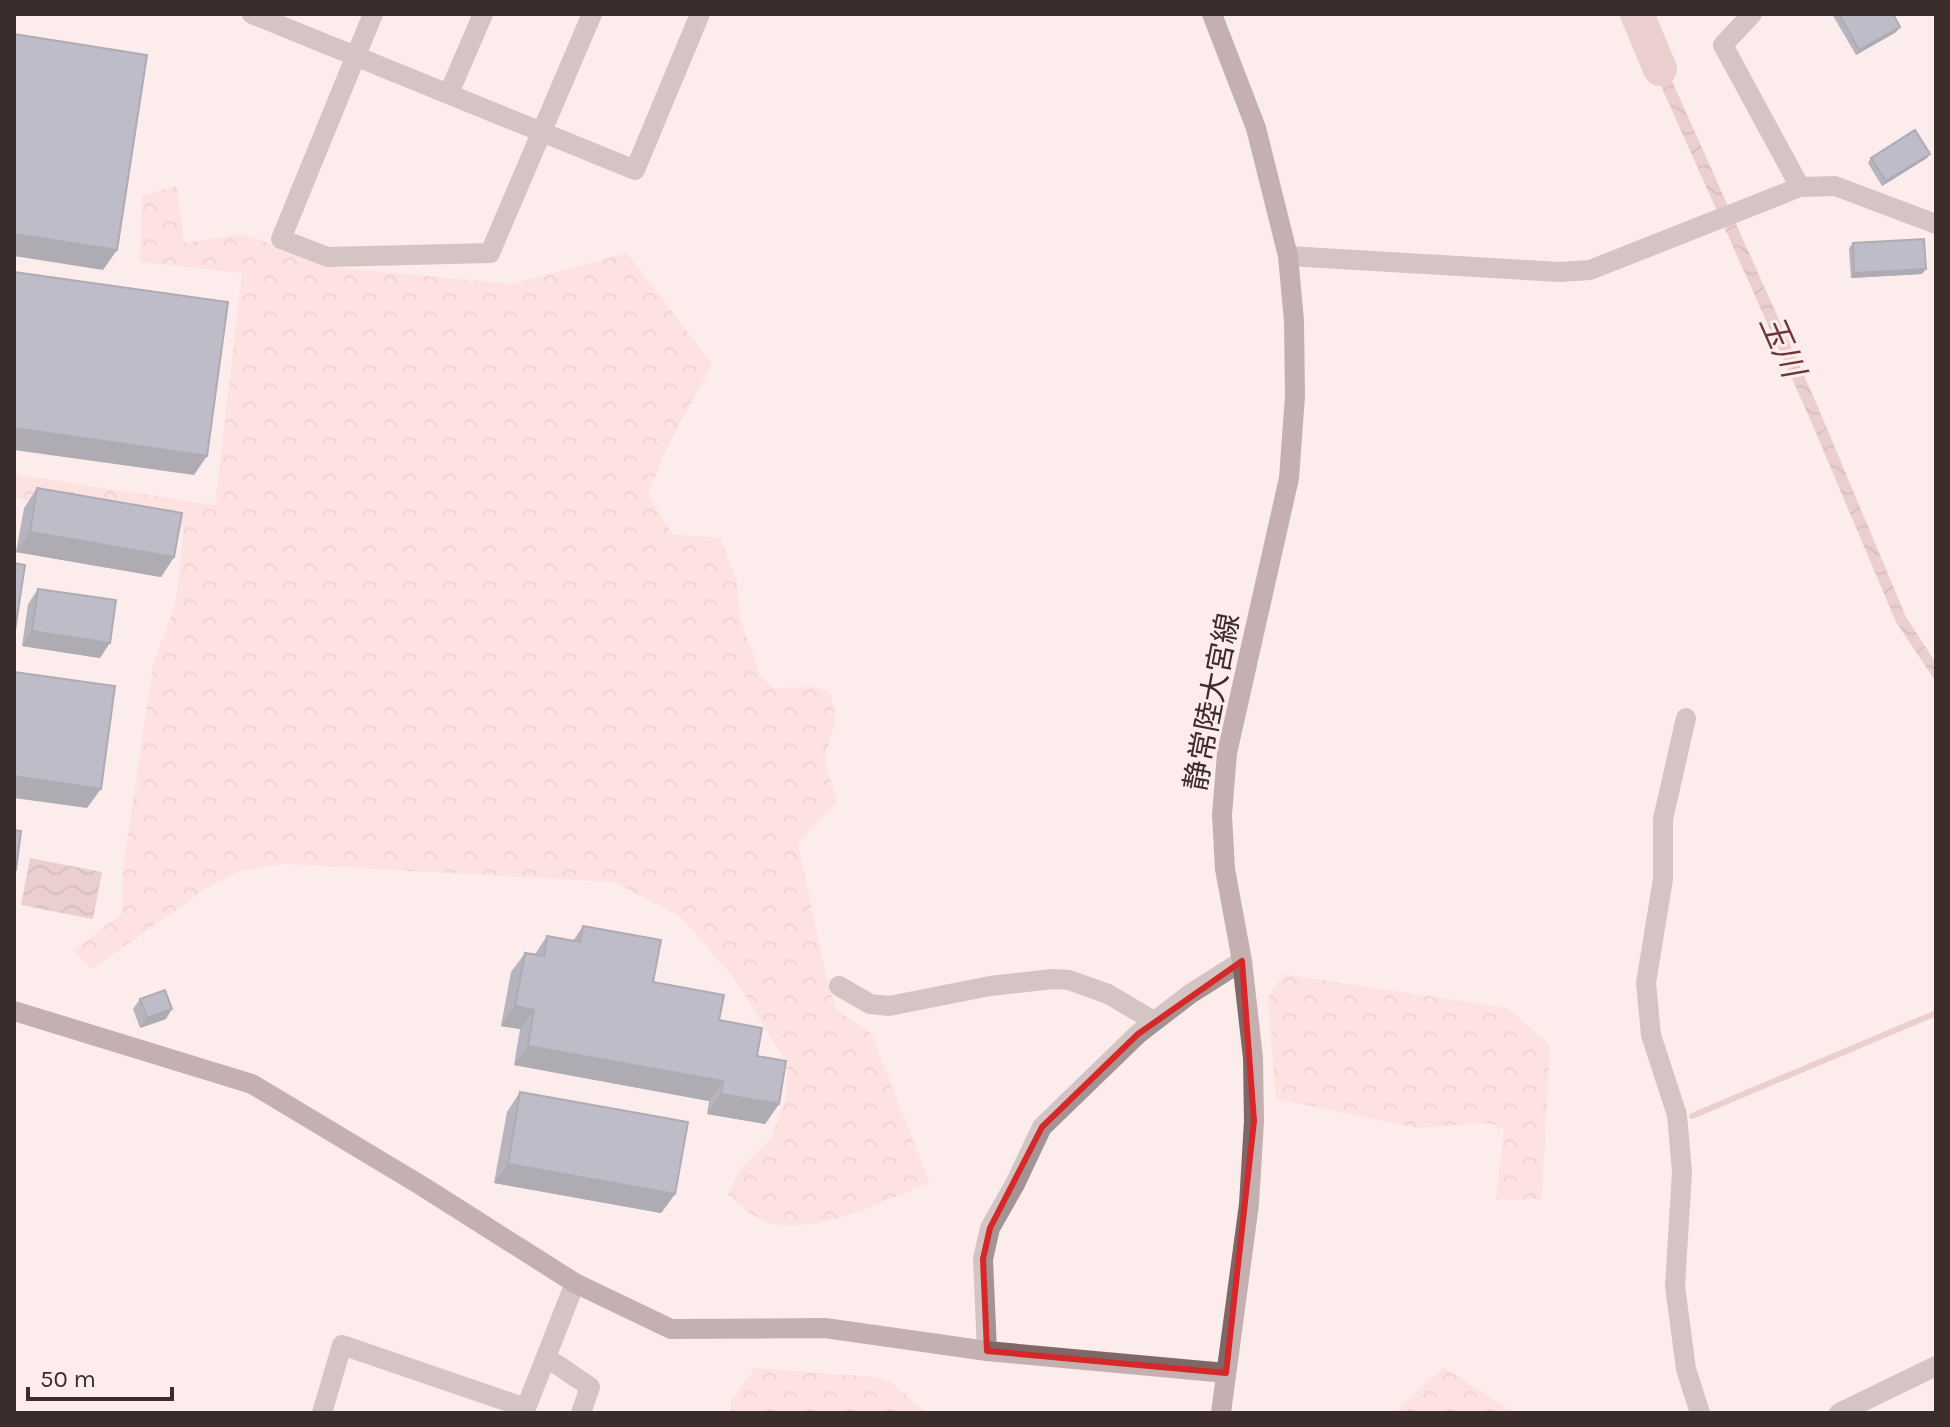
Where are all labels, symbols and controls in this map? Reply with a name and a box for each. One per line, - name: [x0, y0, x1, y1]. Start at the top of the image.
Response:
- water label: 玉川: [1752, 309, 1813, 385]
- street label: 静常陸大宮線: [1177, 610, 1247, 794]
- scale bar: [28, 1351, 172, 1401]
- text: 50 m: [40, 1365, 96, 1393]

